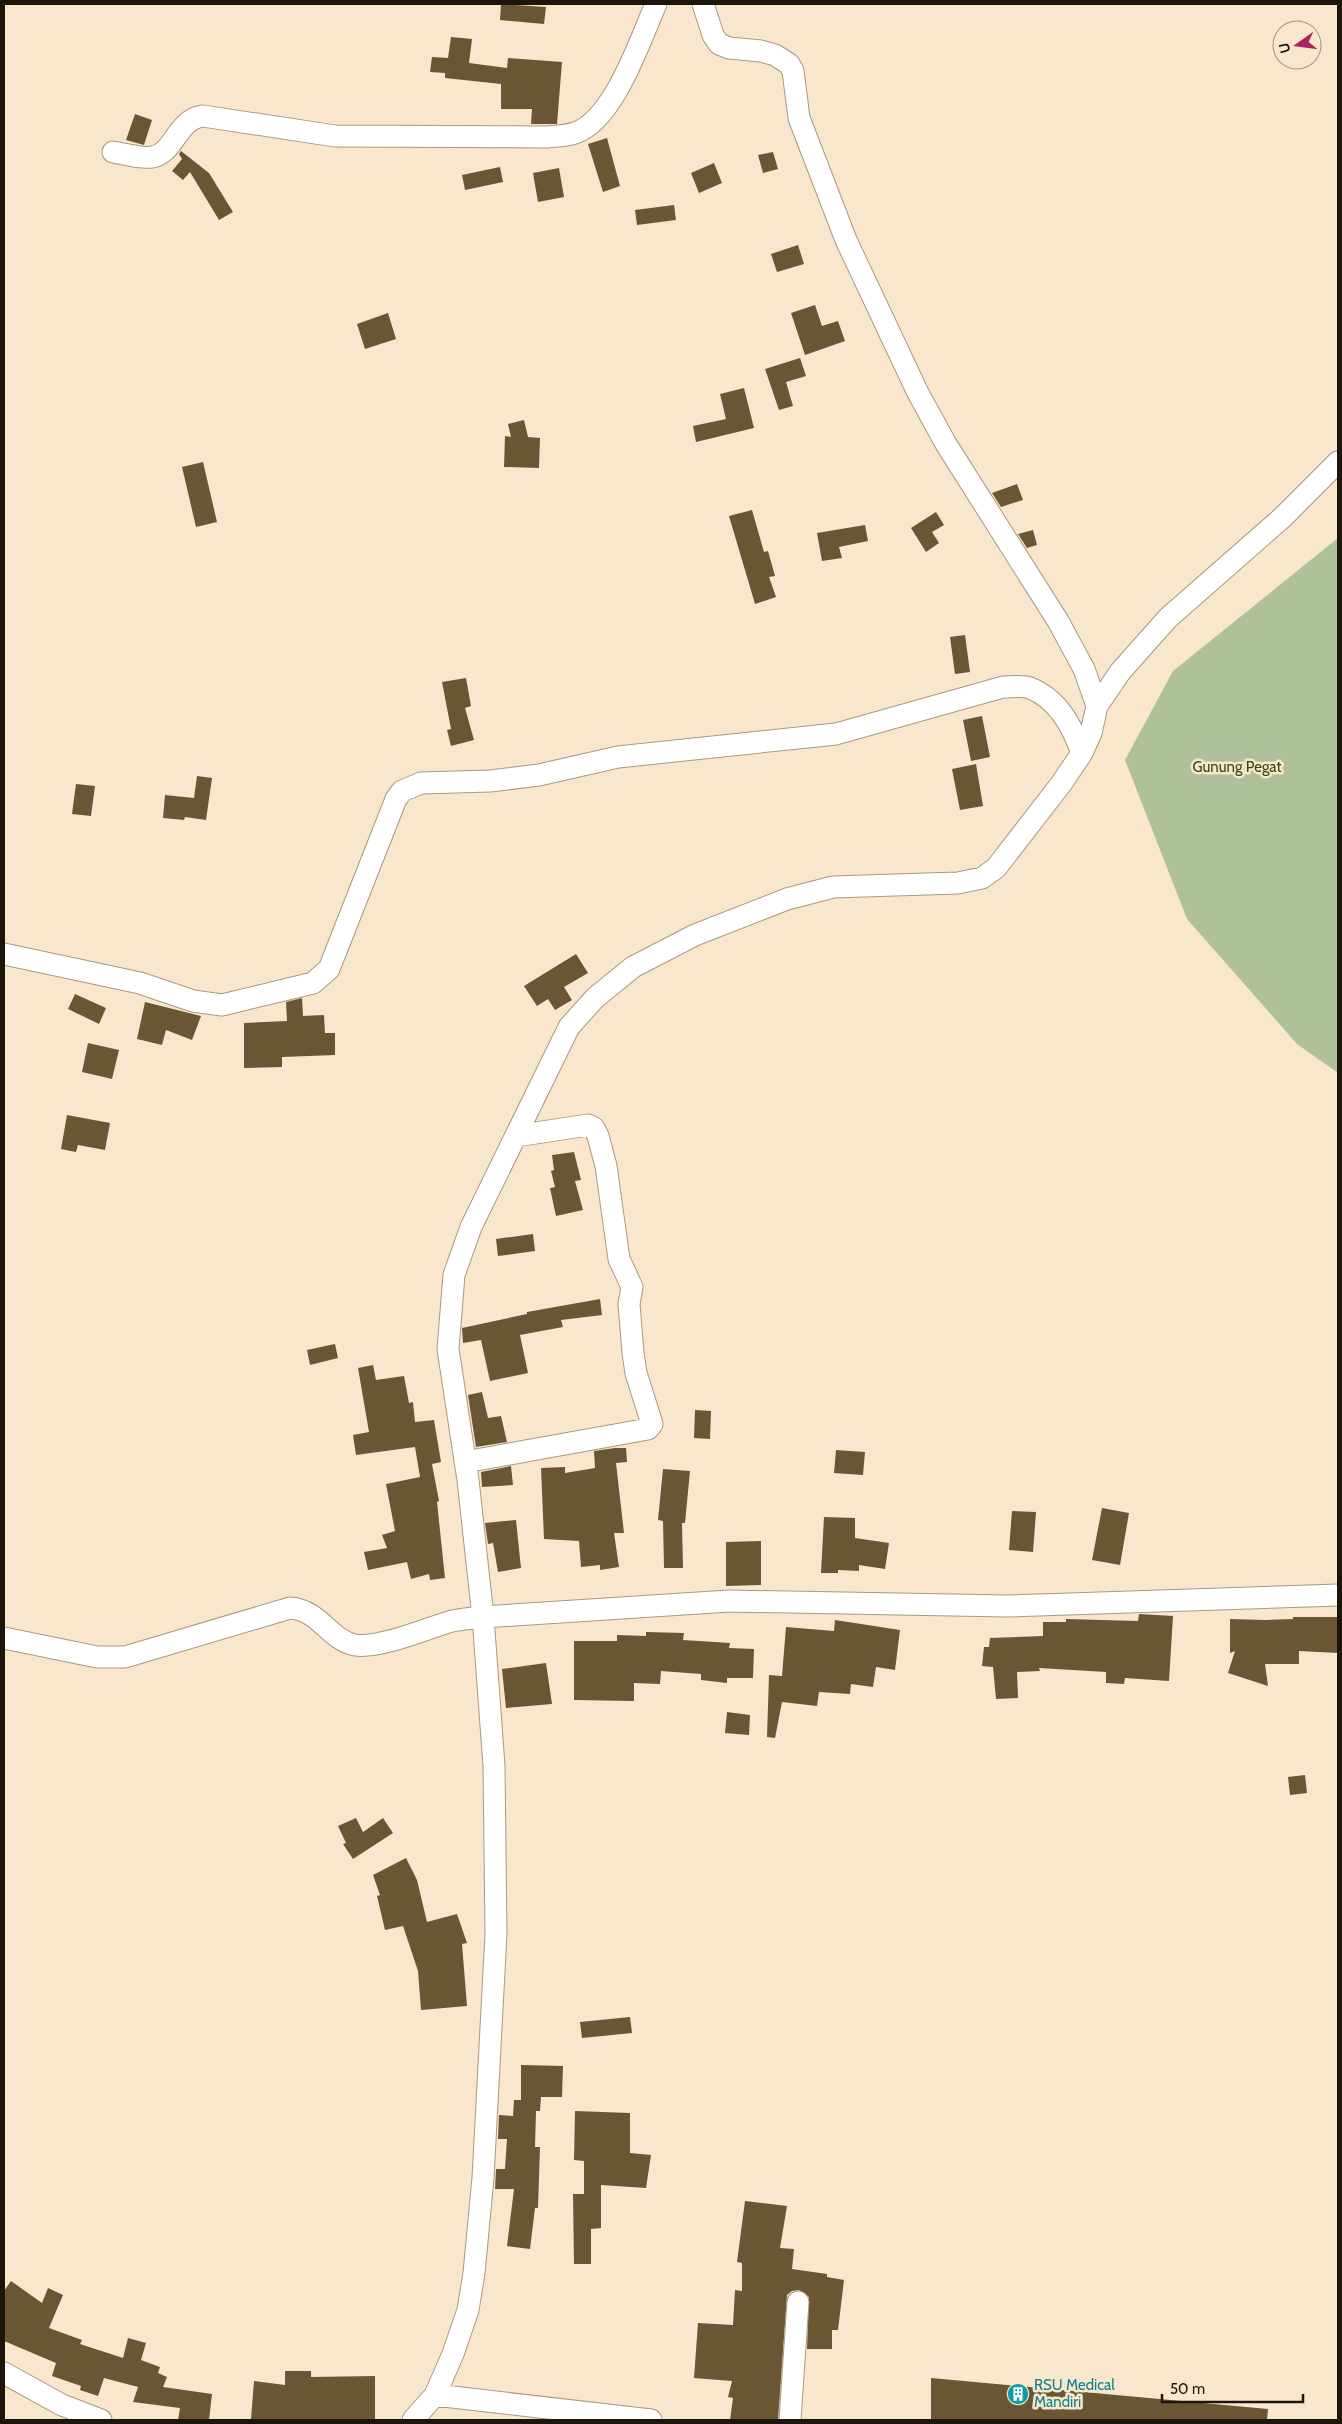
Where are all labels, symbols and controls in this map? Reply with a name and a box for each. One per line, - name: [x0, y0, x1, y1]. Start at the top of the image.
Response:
- north arrow: [1272, 20, 1322, 70]
- text: U: [1274, 41, 1294, 55]
- park label: Gunung Pegat: [1193, 758, 1281, 776]
- scale bar: [1162, 2372, 1303, 2404]
- place label: RSU Medical Mandiri: [1034, 2376, 1115, 2411]
- text: 50 m: [1170, 2380, 1205, 2398]
- building icon: RSU Medical Mandiri: [1006, 2382, 1030, 2406]

